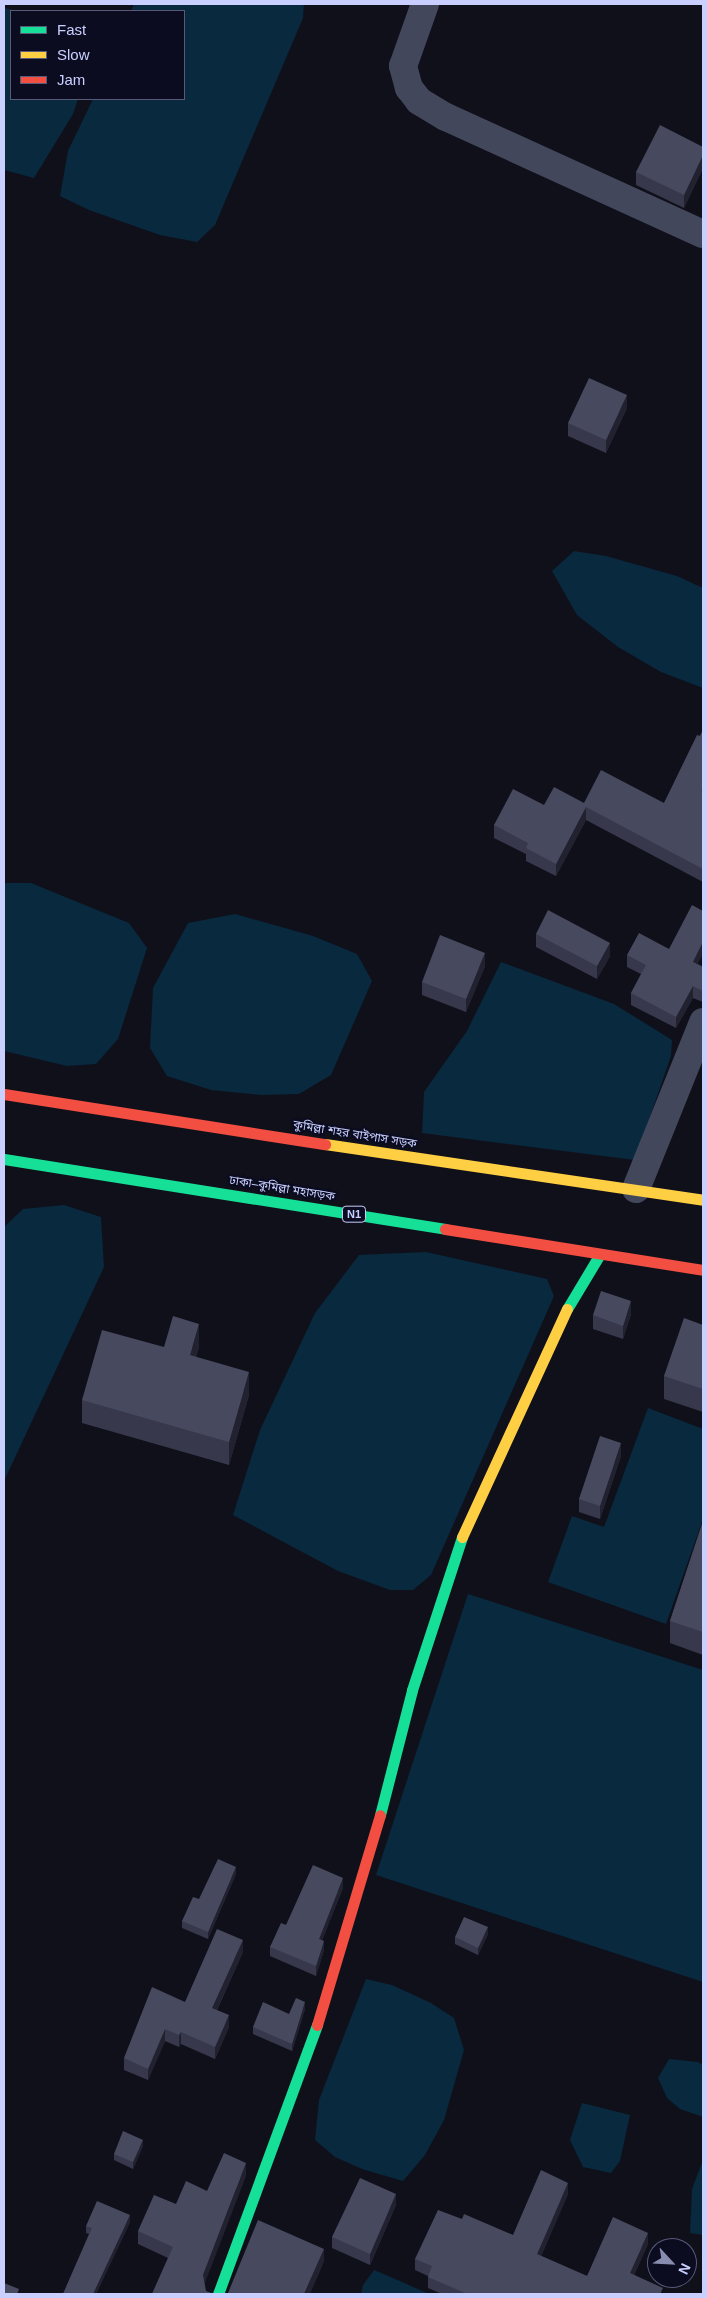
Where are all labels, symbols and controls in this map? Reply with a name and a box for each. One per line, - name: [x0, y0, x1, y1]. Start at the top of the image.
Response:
- legend: [10, 10, 185, 100]
- text: Fast: [57, 21, 86, 38]
- text: Slow: [57, 46, 90, 63]
- text: Jam: [57, 71, 85, 88]
- street label: কুমিল্লা শহর বাইপাস সড়ক: [292, 1118, 418, 1152]
- street label: ঢাকা–কুমিল্লা মহাসড়ক: [228, 1174, 336, 1204]
- road number: N1: [342, 1206, 366, 1222]
- north arrow: [647, 2238, 697, 2288]
- text: N: [675, 2261, 694, 2277]

